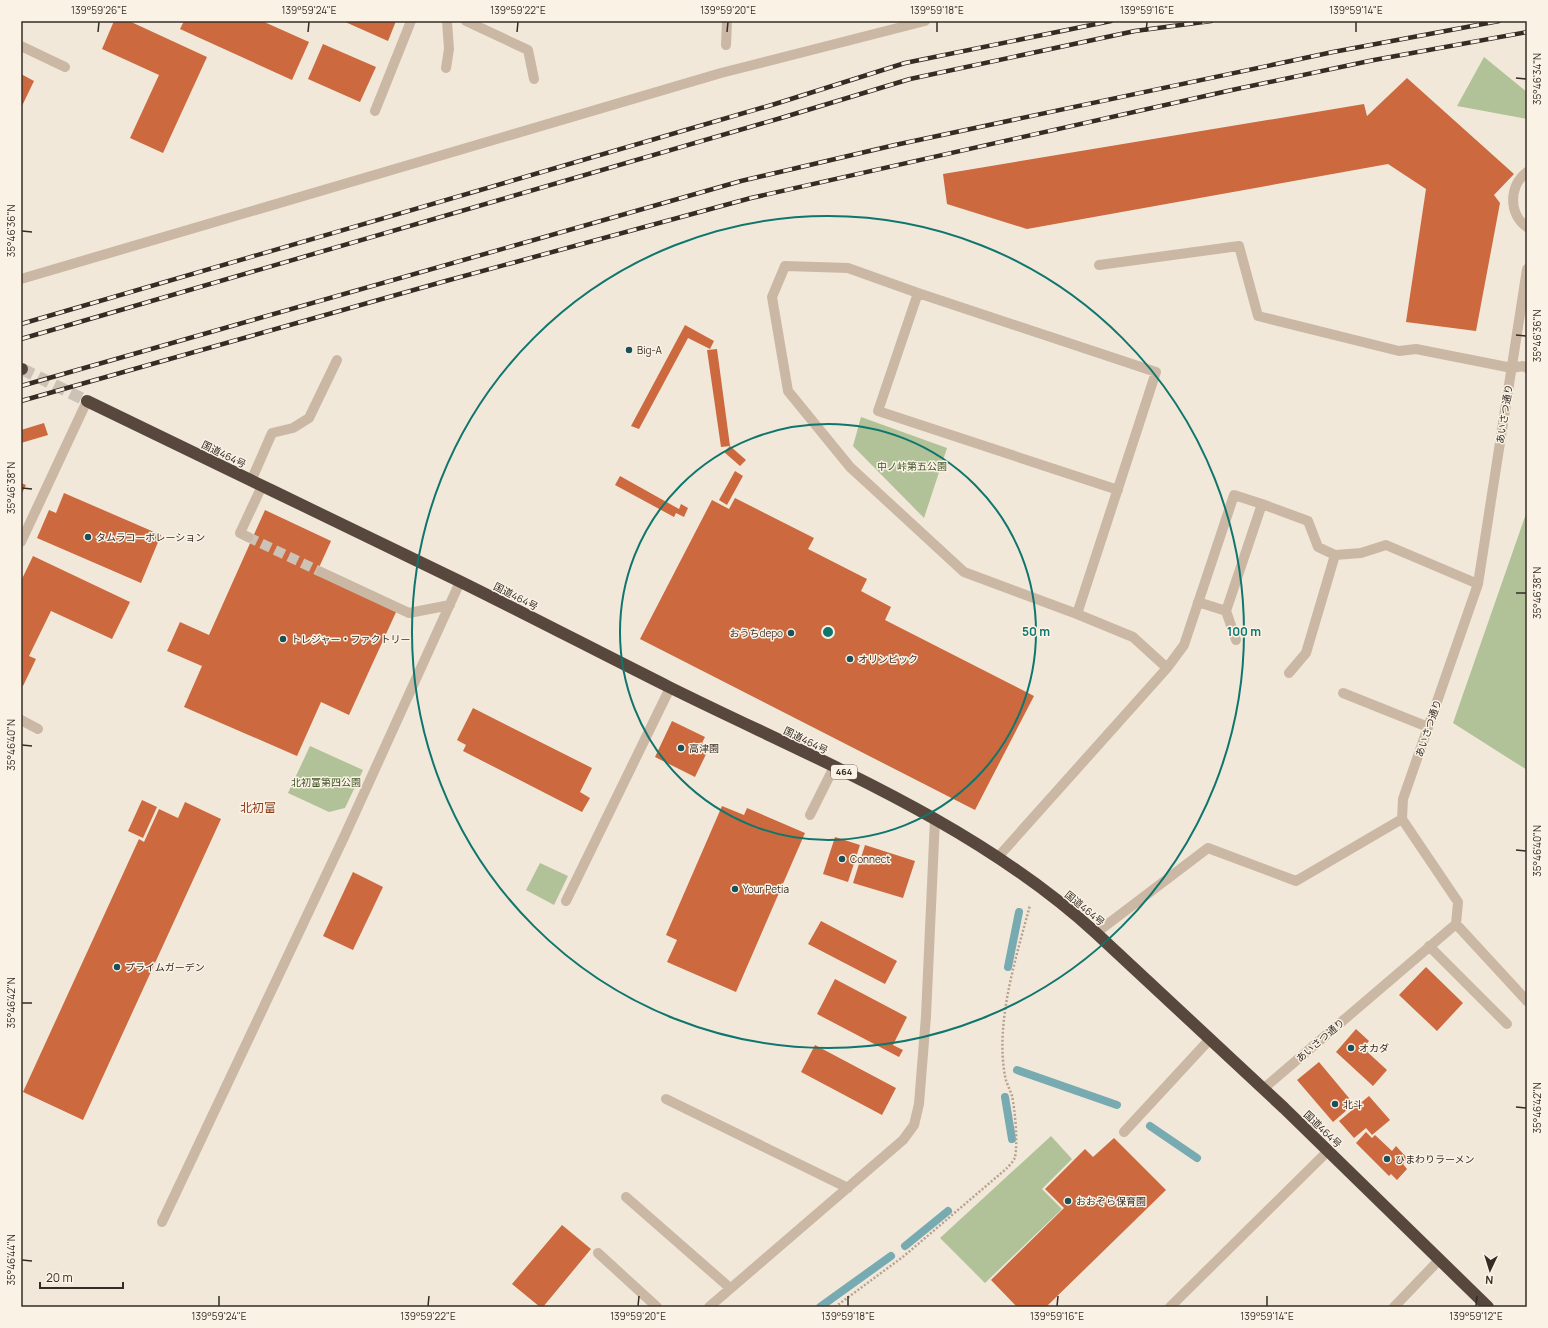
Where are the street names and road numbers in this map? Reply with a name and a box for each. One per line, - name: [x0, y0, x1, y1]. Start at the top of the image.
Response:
- street label: あいさつ通り: [1492, 383, 1516, 445]
- street label: 国道464号: [199, 437, 249, 471]
- street label: 国道464号: [491, 579, 541, 613]
- street label: あいさつ通り: [1412, 697, 1444, 759]
- street label: 国道464号: [781, 723, 831, 757]
- road number: 464: [831, 765, 857, 779]
- street label: 国道464号: [1062, 887, 1108, 929]
- street label: あいさつ通り: [1293, 1015, 1347, 1065]
- street label: 国道464号: [1301, 1107, 1345, 1151]

